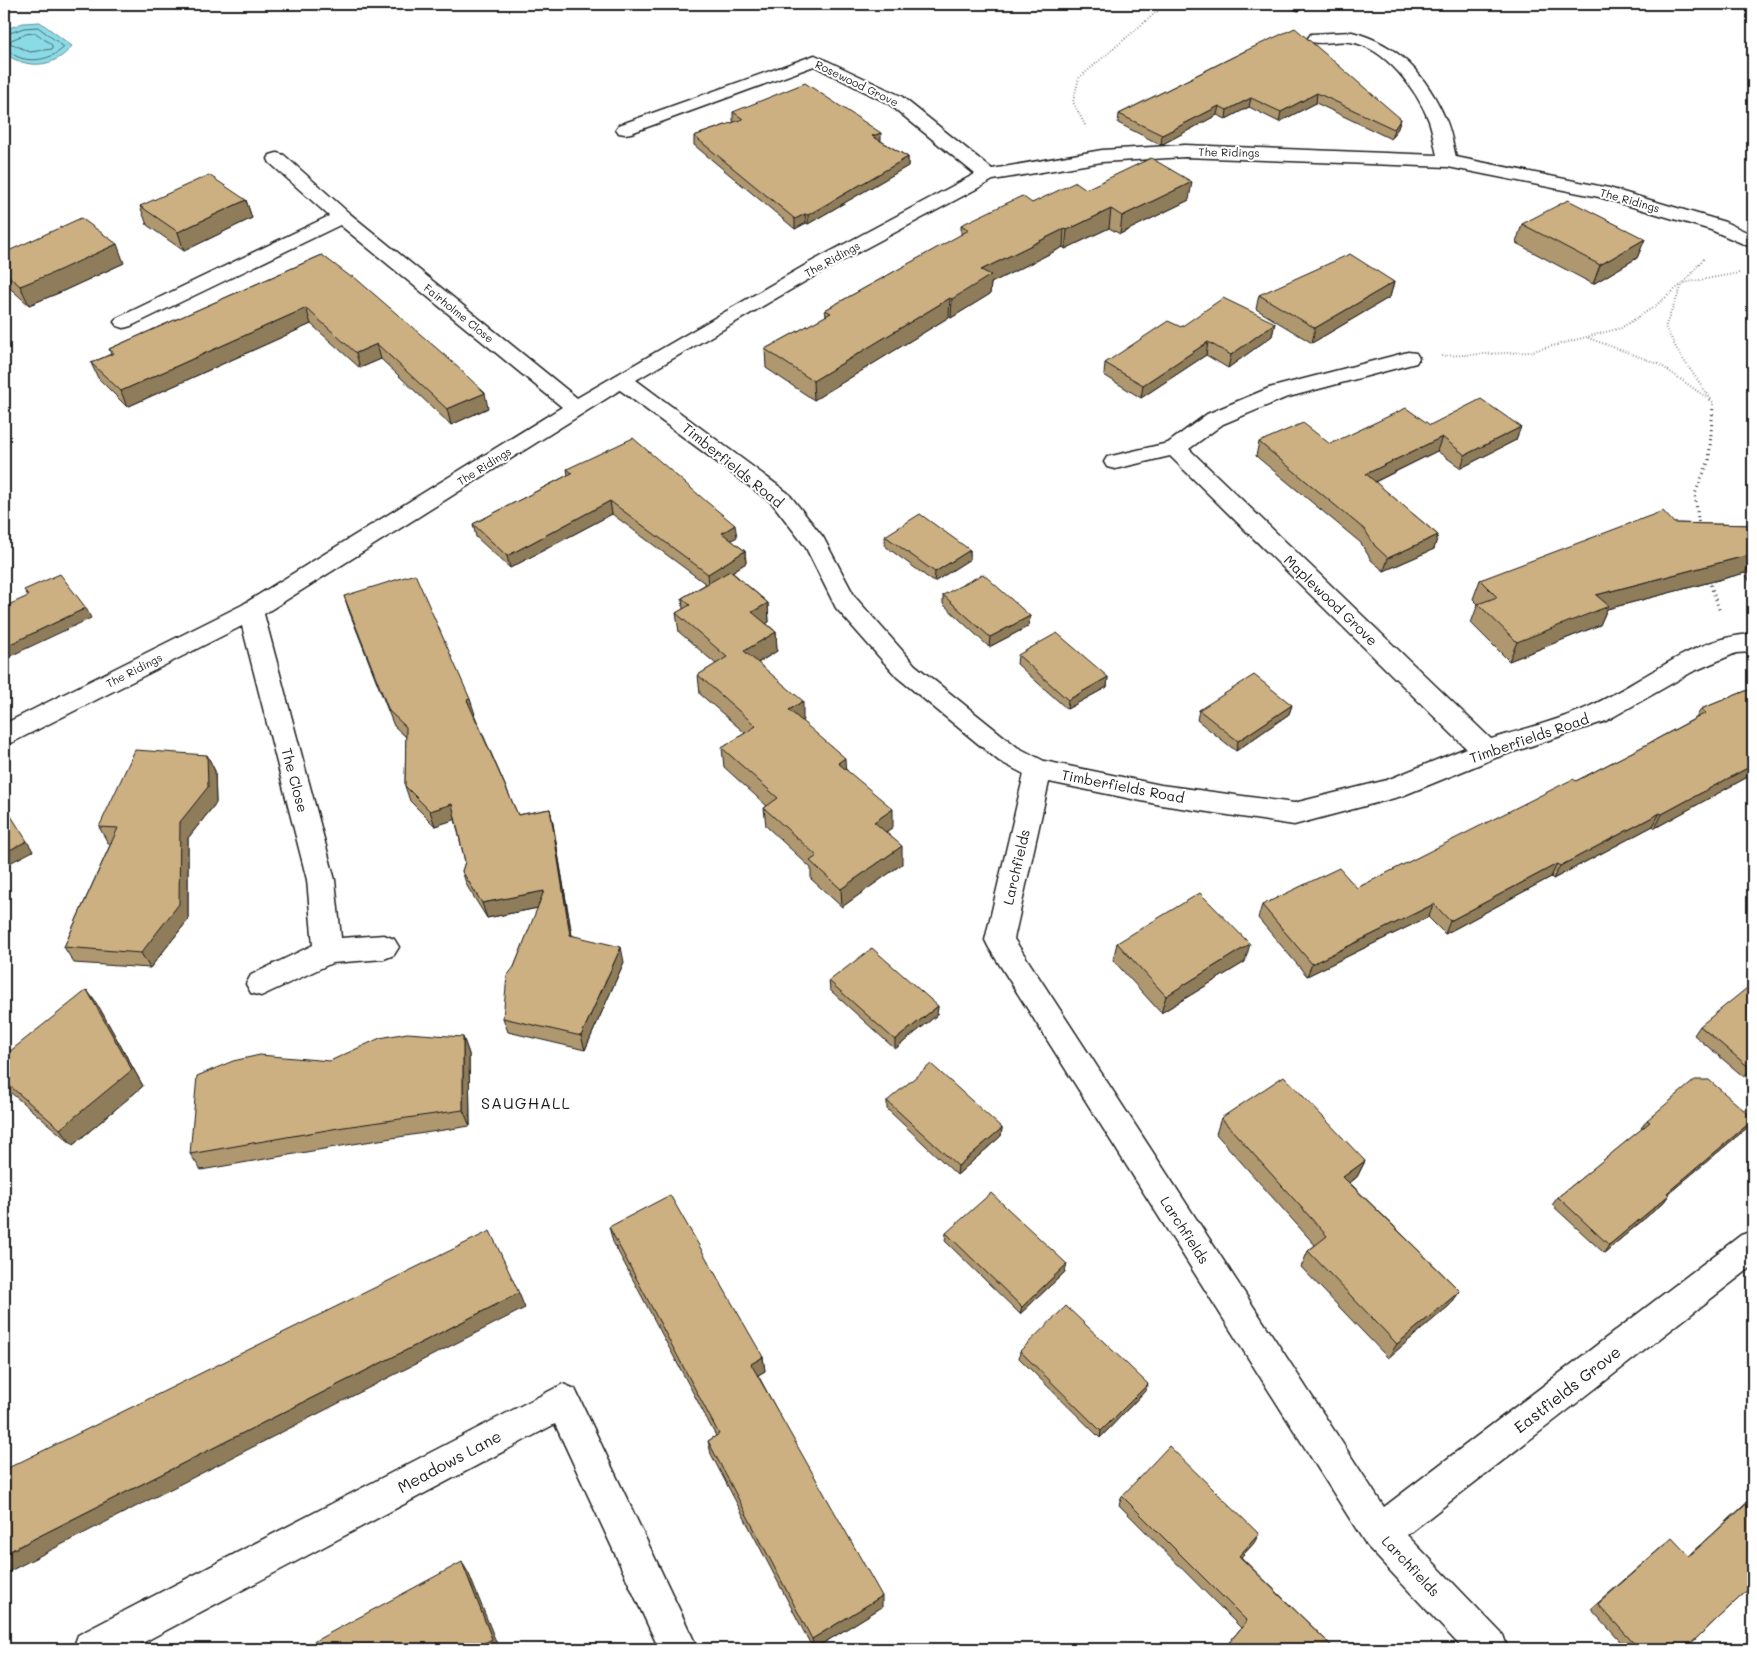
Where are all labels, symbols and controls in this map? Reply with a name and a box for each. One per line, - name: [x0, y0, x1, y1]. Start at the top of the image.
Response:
- street label: Rosewood Grove: [813, 56, 901, 110]
- street label: The Ridings: [1198, 144, 1260, 160]
- street label: The Ridings: [1598, 184, 1662, 216]
- street label: The Ridings: [802, 238, 862, 280]
- street label: Fairholme Close: [421, 280, 497, 346]
- street label: Timberfields Road: [679, 418, 788, 512]
- street label: The Ridings: [454, 443, 514, 489]
- street label: Maplewood Grove: [1280, 550, 1382, 650]
- street label: The Ridings: [103, 649, 165, 691]
- street label: Timberfields Road: [1467, 709, 1591, 767]
- street label: The Close: [277, 746, 313, 814]
- street label: Timberfields Road: [1060, 765, 1186, 807]
- street label: Larchfields: [998, 827, 1034, 907]
- district label: SAUGHALL: [481, 1092, 571, 1113]
- street label: Larchfields: [1156, 1193, 1214, 1267]
- street label: Eastfields Grove: [1509, 1341, 1625, 1437]
- street label: Meadows Lane: [393, 1425, 505, 1497]
- street label: Larchfields: [1378, 1531, 1444, 1601]

